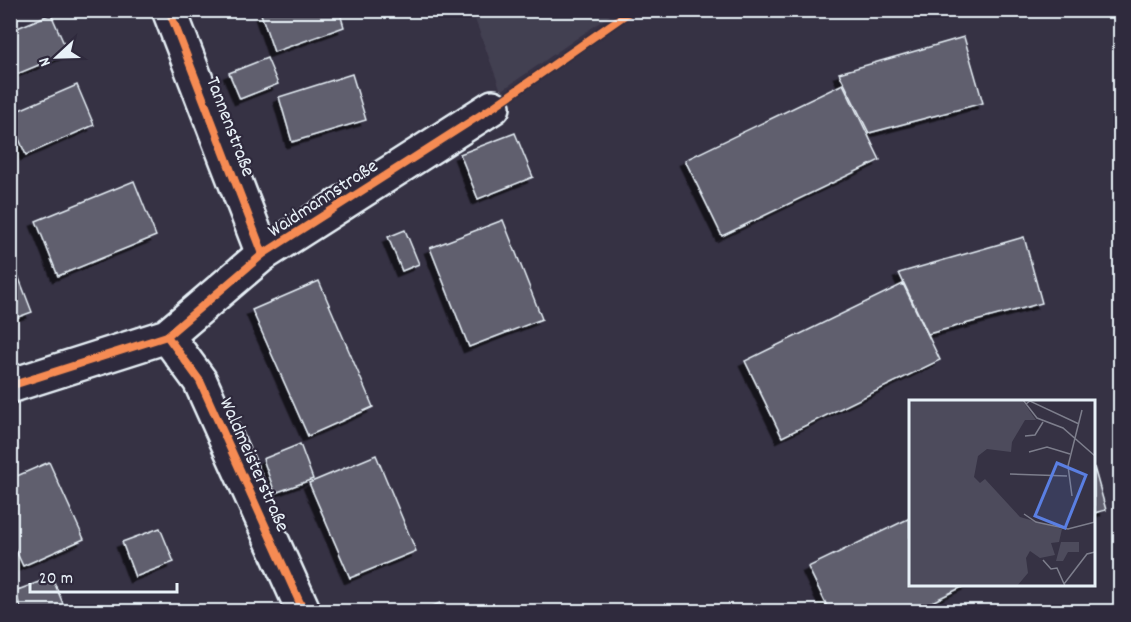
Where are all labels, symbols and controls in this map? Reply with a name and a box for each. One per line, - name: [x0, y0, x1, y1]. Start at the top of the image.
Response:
- north arrow: [27, 27, 87, 87]
- text: N: [33, 54, 58, 70]
- street label: Tannenstraße: [197, 73, 261, 181]
- street label: Waidmannstraße: [263, 153, 384, 246]
- street label: Waldmeisterstraße: [211, 394, 295, 537]
- inset map: [909, 400, 1095, 586]
- scale bar: [30, 556, 177, 594]
- text: 20 m: [39, 567, 73, 592]

